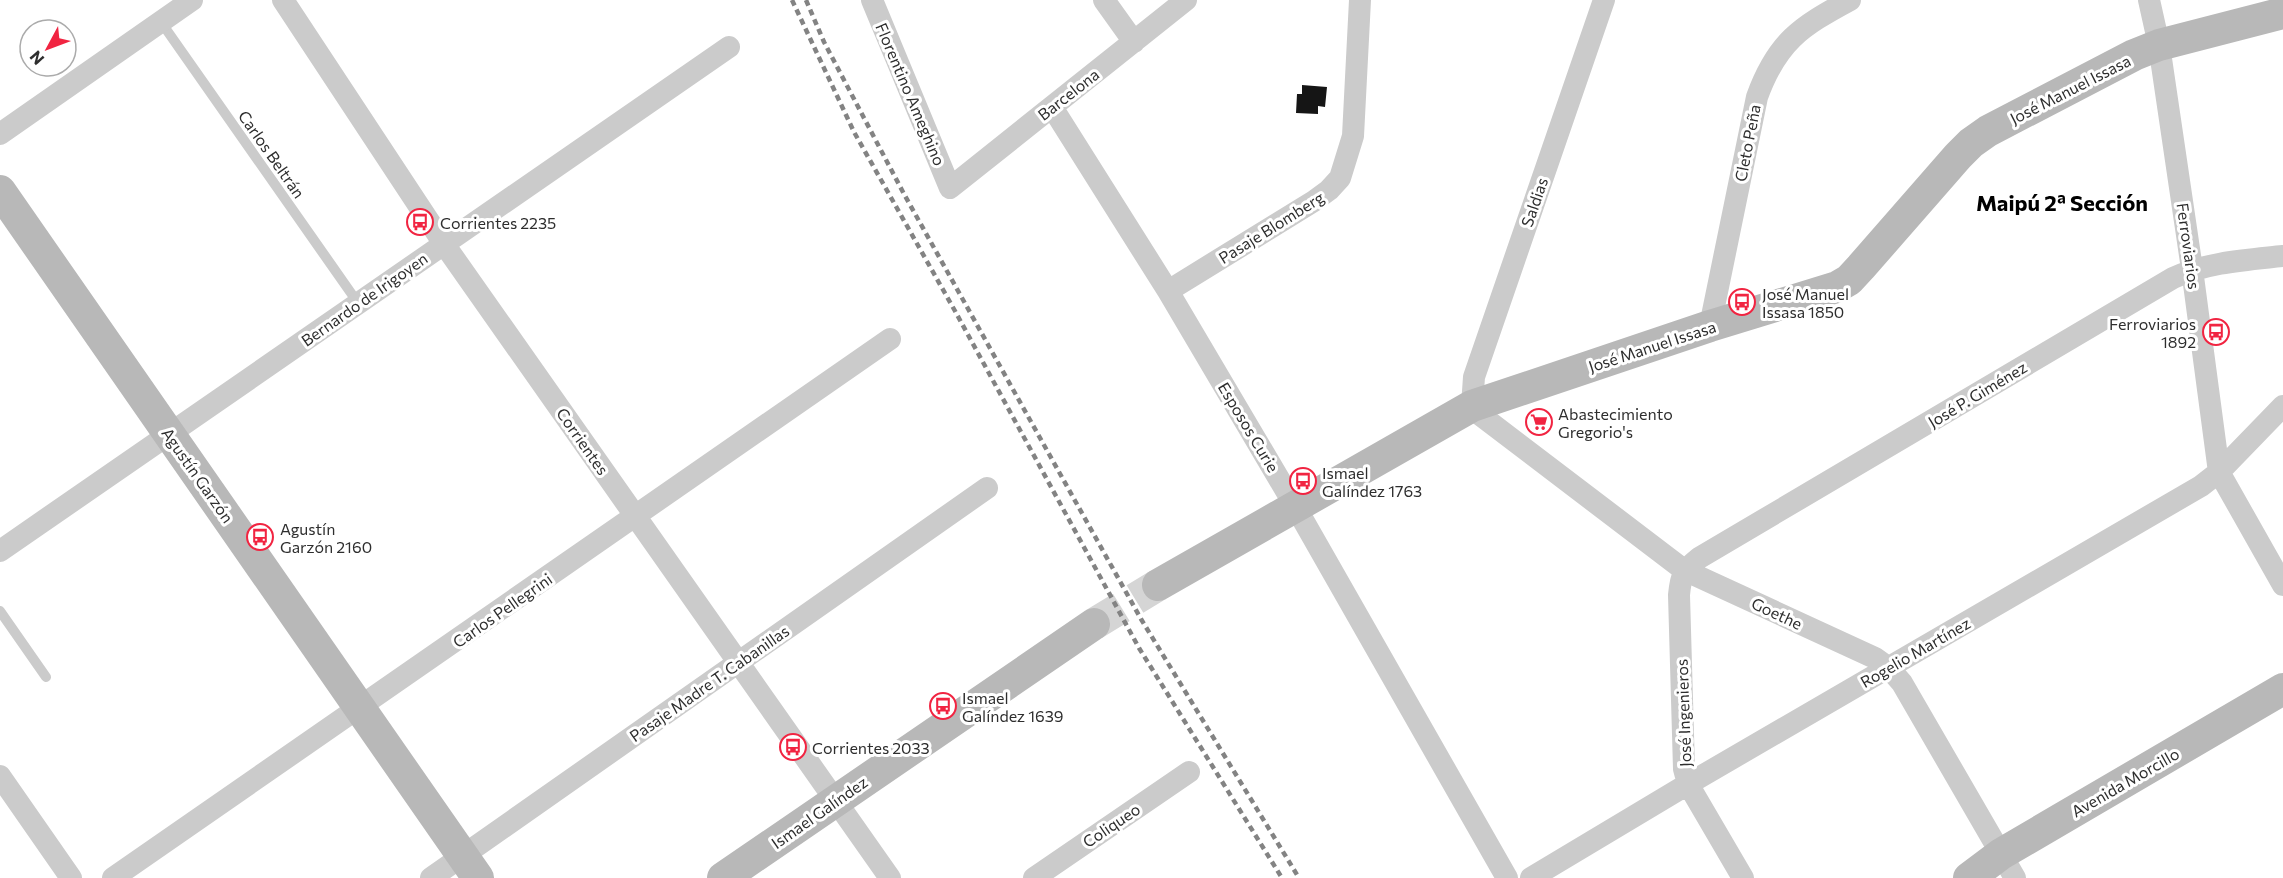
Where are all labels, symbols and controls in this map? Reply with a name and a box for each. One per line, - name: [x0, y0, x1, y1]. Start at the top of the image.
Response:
- north arrow: [18, 18, 78, 78]
- street label: Florentino Ameghino: [872, 20, 950, 168]
- text: N: [25, 47, 47, 69]
- street label: José Manuel Issasa: [2006, 50, 2134, 128]
- street label: Barcelona: [1034, 64, 1102, 124]
- street label: Cleto Peña: [1730, 103, 1764, 183]
- street label: Carlos Beltrán: [235, 107, 309, 201]
- street label: Saldias: [1517, 175, 1551, 229]
- street label: Pasaje Blomberg: [1215, 187, 1327, 267]
- district label: Maipú 2ª Sección: [1976, 189, 2148, 216]
- street label: Ferroviarios: [2174, 202, 2204, 290]
- bus stop icon: Corrientes 2235: [405, 207, 435, 237]
- place label: Corrientes 2235: [440, 213, 556, 232]
- street label: Bernardo de Irigoyen: [297, 248, 431, 350]
- place label: José Manuel Issasa 1850: [1762, 284, 1849, 321]
- bus stop icon: José Manuel Issasa 1850: [1727, 287, 1757, 317]
- place label: Ferroviarios 1892: [2109, 314, 2196, 351]
- street label: José Manuel Issasa: [1586, 316, 1718, 376]
- bus stop icon: Ferroviarios 1892: [2201, 317, 2231, 347]
- street label: José P. Giménez: [1924, 357, 2030, 431]
- street label: Esposos Curie: [1215, 379, 1283, 475]
- street label: Corrientes: [553, 404, 613, 478]
- place label: Abastecimiento Gregorio's: [1558, 404, 1673, 441]
- supermarket icon: Abastecimiento Gregorio's: [1524, 407, 1554, 437]
- street label: Agustín Garzón: [158, 424, 238, 526]
- place label: Ismael Galíndez 1763: [1322, 463, 1422, 500]
- bus stop icon: Ismael Galíndez 1763: [1288, 466, 1318, 496]
- place label: Agustín Garzón 2160: [280, 519, 372, 556]
- bus stop icon: Agustín Garzón 2160: [245, 522, 275, 552]
- street label: Carlos Pellegrini: [449, 569, 555, 651]
- street label: Goethe: [1749, 593, 1805, 633]
- street label: Rogelio Martínez: [1857, 613, 1973, 691]
- street label: Pasaje Madre T. Cabanillas: [626, 621, 792, 745]
- street label: José Ingenieros: [1672, 659, 1694, 767]
- place label: Ismael Galíndez 1639: [962, 688, 1063, 725]
- bus stop icon: Ismael Galíndez 1639: [928, 691, 958, 721]
- bus stop icon: Corrientes 2033: [778, 732, 808, 762]
- place label: Corrientes 2033: [812, 738, 930, 757]
- street label: Avenida Morcillo: [2068, 743, 2182, 821]
- street label: Ismael Galíndez: [767, 772, 871, 852]
- street label: Coliqueo: [1079, 799, 1143, 851]

